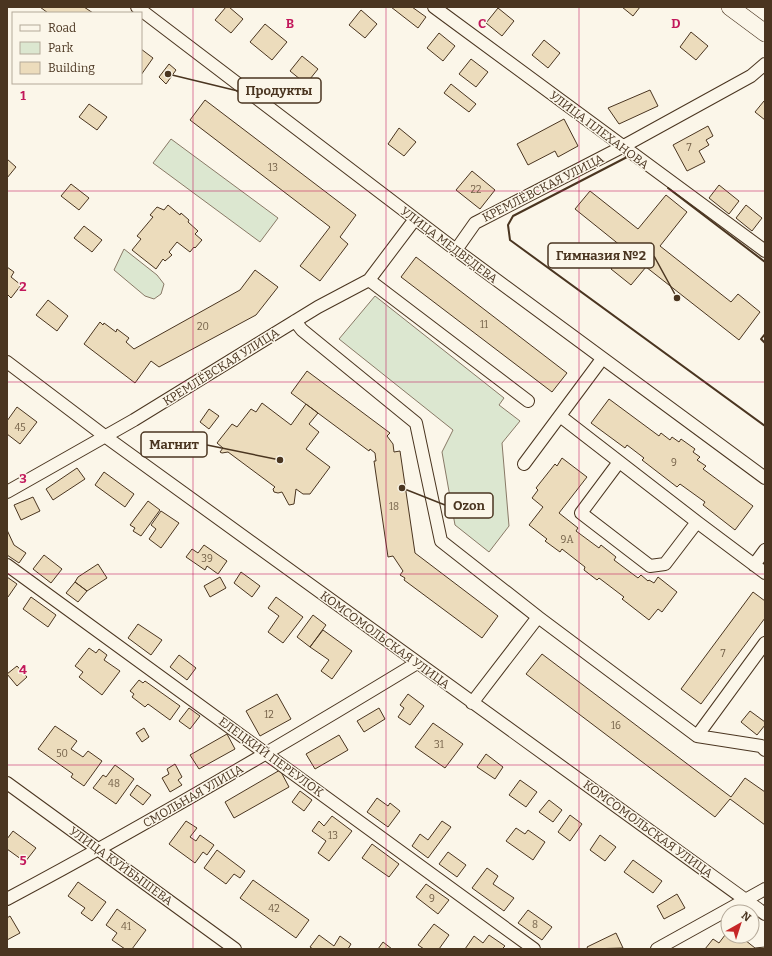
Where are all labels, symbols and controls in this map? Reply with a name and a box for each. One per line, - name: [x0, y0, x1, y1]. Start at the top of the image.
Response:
- legend: [12, 12, 142, 84]
- text: B: [286, 16, 294, 31]
- text: C: [478, 16, 486, 31]
- text: D: [671, 16, 681, 31]
- text: Road: [48, 21, 76, 35]
- text: Park: [48, 41, 74, 55]
- text: Building: [48, 61, 95, 75]
- callout: Продукты: [238, 78, 321, 103]
- text: Продукты: [246, 83, 312, 98]
- text: 1: [20, 88, 26, 103]
- street label: УЛИЦА ПЛЕХАНОВА: [547, 88, 652, 172]
- house number: 7: [686, 142, 692, 154]
- street label: КРЕМЛЁВСКАЯ УЛИЦА: [480, 150, 606, 225]
- house number: 13: [268, 162, 278, 174]
- house number: 22: [471, 184, 481, 196]
- street label: УЛИЦА МЕДВЕДЕВА: [398, 204, 501, 286]
- callout: Гимназия №2: [548, 243, 654, 268]
- text: Гимназия №2: [556, 248, 646, 263]
- text: 2: [19, 279, 27, 294]
- house number: 11: [480, 319, 488, 331]
- house number: 20: [197, 321, 209, 333]
- street label: КРЕМЛЁВСКАЯ УЛИЦА: [160, 324, 282, 409]
- house number: 45: [14, 422, 26, 434]
- callout: Магнит: [141, 432, 207, 457]
- text: Магнит: [149, 437, 199, 452]
- house number: 9: [671, 457, 677, 469]
- text: 3: [19, 471, 27, 486]
- callout: Ozon: [445, 493, 493, 518]
- text: Ozon: [453, 498, 486, 513]
- house number: 18: [389, 501, 399, 513]
- house number: 9А: [561, 534, 574, 546]
- house number: 39: [201, 553, 213, 565]
- street label: КОМСОМОЛЬСКАЯ УЛИЦА: [318, 588, 453, 692]
- house number: 7: [720, 648, 726, 660]
- text: 4: [19, 662, 27, 677]
- house number: 12: [264, 709, 274, 721]
- street label: ЕЛЕЦКИЙ ПЕРЕУЛОК: [216, 714, 327, 800]
- house number: 16: [611, 720, 621, 732]
- house number: 31: [434, 739, 444, 751]
- house number: 50: [56, 748, 68, 760]
- street label: СМОЛЬНАЯ УЛИЦА: [140, 761, 246, 830]
- street label: КОМСОМОЛЬСКАЯ УЛИЦА: [581, 777, 716, 881]
- house number: 48: [108, 778, 120, 790]
- street label: УЛИЦА КУЙБЫШЕВА: [67, 823, 176, 908]
- house number: 13: [328, 830, 338, 842]
- text: 5: [19, 853, 27, 868]
- house number: 9: [429, 893, 435, 905]
- house number: 42: [268, 903, 280, 915]
- north arrow: [720, 904, 760, 944]
- text: N: [739, 909, 754, 925]
- house number: 8: [532, 919, 538, 931]
- house number: 41: [121, 921, 131, 933]

